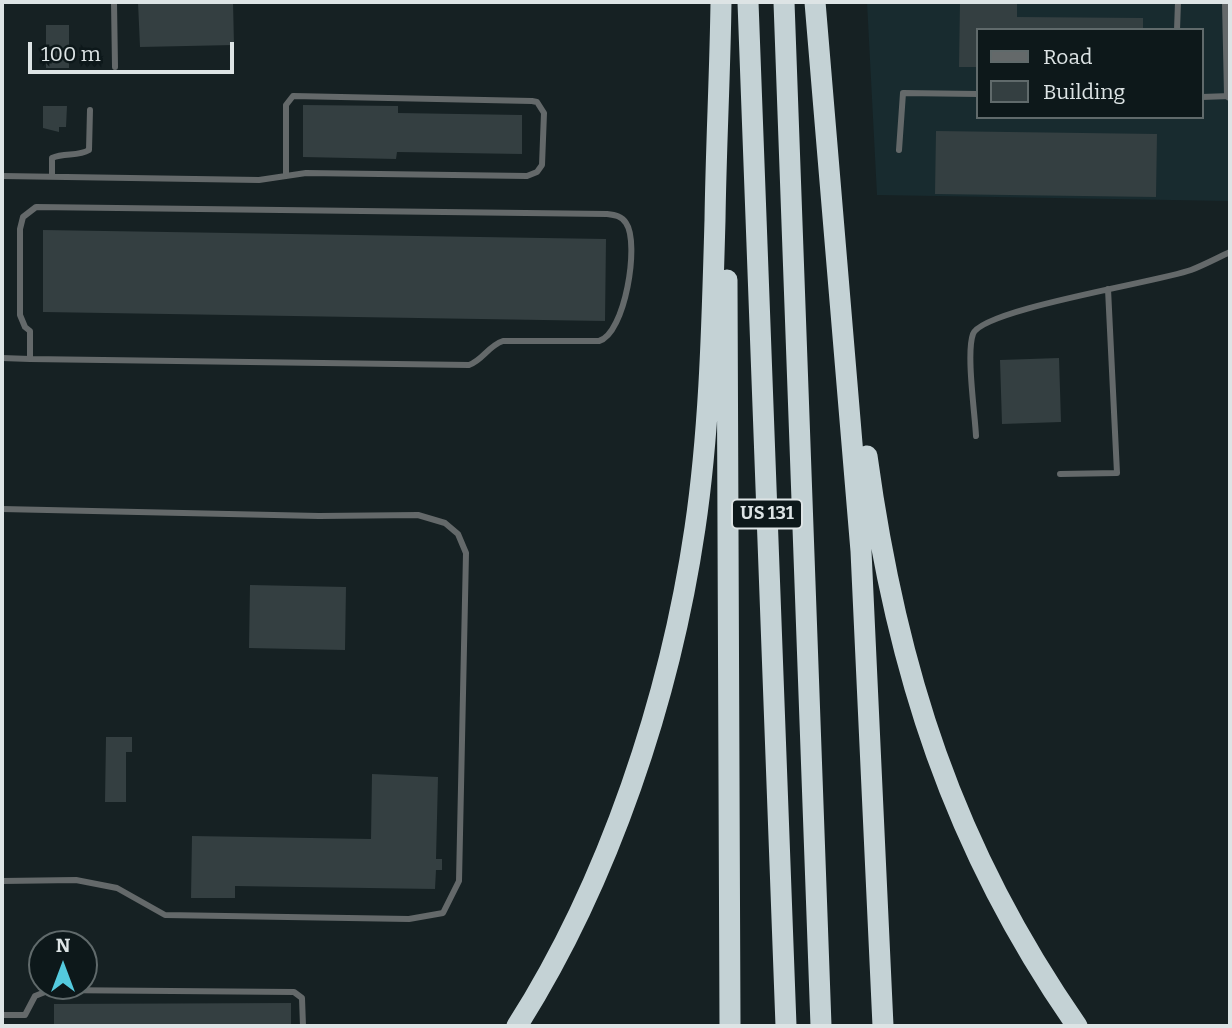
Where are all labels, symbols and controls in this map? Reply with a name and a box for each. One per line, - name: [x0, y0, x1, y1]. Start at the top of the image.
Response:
- scale bar: [32, 28, 238, 72]
- legend: [976, 28, 1204, 119]
- text: 100 m: [41, 41, 101, 67]
- text: Road: [1043, 44, 1092, 70]
- text: Building: [1043, 79, 1125, 105]
- road number: US 131: [732, 500, 802, 528]
- north arrow: [28, 930, 98, 1000]
- text: N: [56, 934, 70, 957]

